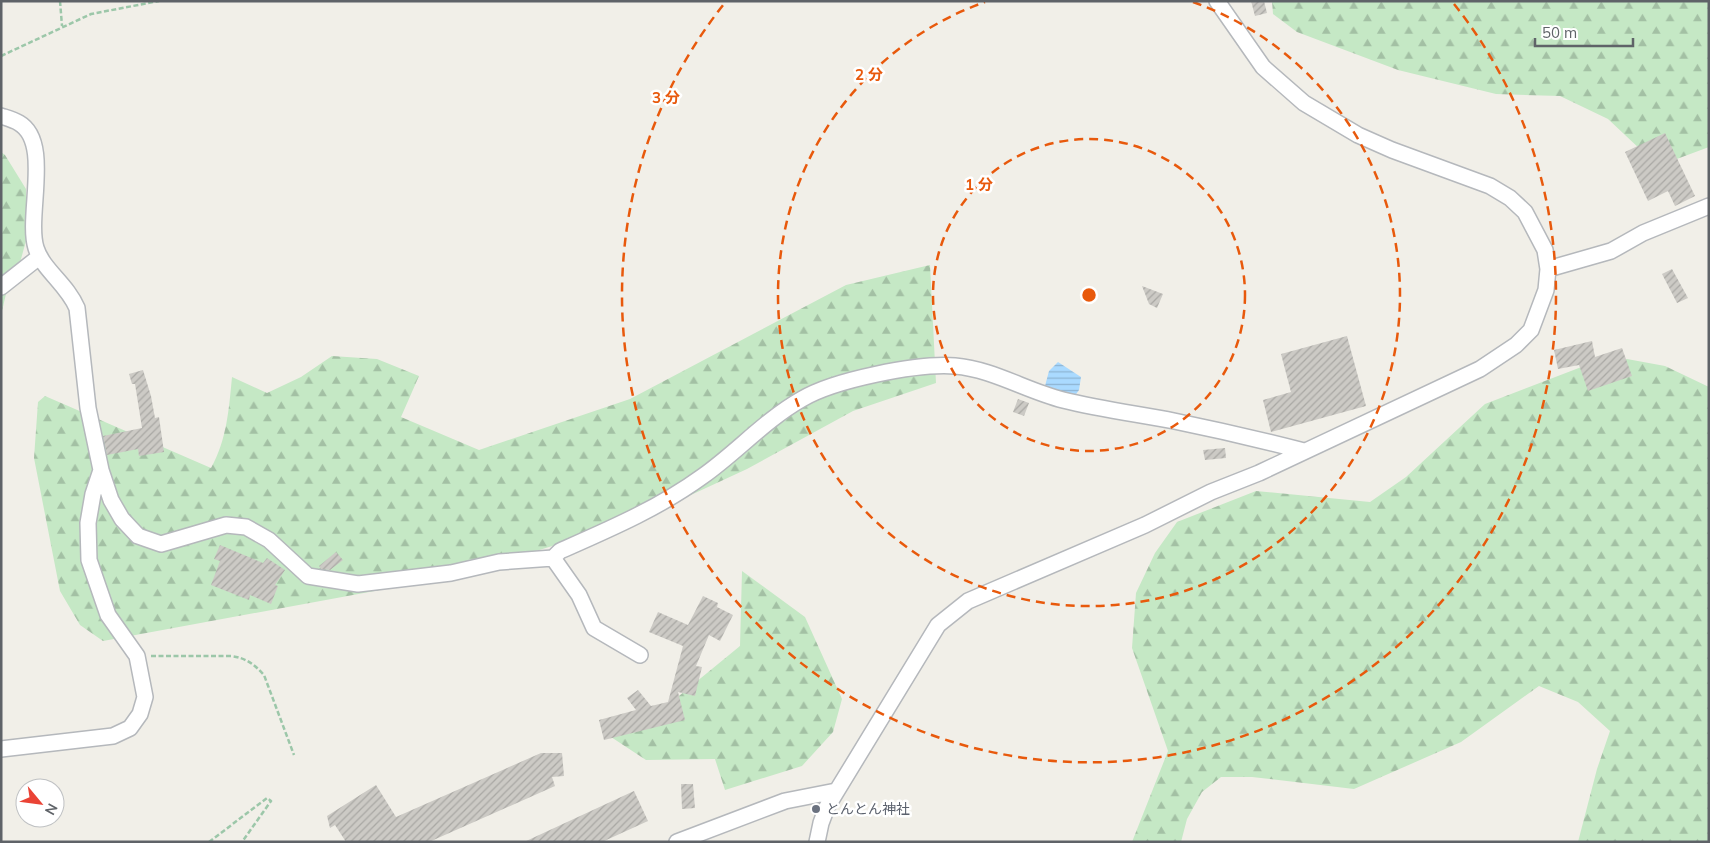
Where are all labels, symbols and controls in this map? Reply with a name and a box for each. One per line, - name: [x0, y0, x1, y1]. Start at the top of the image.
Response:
- scale bar: [1535, 15, 1632, 47]
- text: 50 m: [1542, 23, 1577, 42]
- text: 2 分: [855, 65, 883, 84]
- text: 3 分: [652, 88, 680, 107]
- text: 1 分: [965, 175, 993, 194]
- centre of rings: [1080, 286, 1098, 304]
- north arrow: [15, 778, 65, 828]
- text: N: [41, 800, 62, 818]
- place label: とんとん神社: [826, 800, 910, 818]
- marker: とんとん神社: [810, 803, 822, 815]

